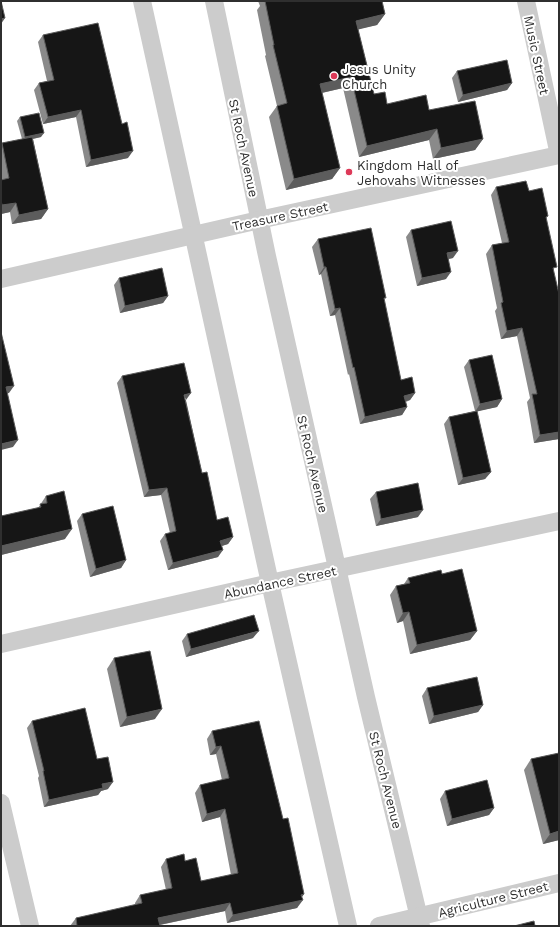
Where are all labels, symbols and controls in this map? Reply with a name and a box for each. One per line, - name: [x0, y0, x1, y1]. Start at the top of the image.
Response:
- street label: Music Street: [521, 14, 552, 96]
- place label: Jesus Unity Church: [342, 62, 416, 92]
- marker: Jesus Unity Church: [329, 71, 339, 81]
- street label: St Roch Avenue: [226, 98, 261, 198]
- place label: Kingdom Hall of Jehovahs Witnesses: [357, 158, 486, 188]
- marker: Kingdom Hall of Jehovahs Witnesses: [344, 167, 354, 177]
- street label: Treasure Street: [231, 199, 330, 234]
- street label: St Roch Avenue: [294, 414, 331, 514]
- street label: Abundance Street: [222, 563, 338, 602]
- street label: St Roch Avenue: [366, 730, 405, 830]
- street label: Agriculture Street: [437, 878, 550, 920]

